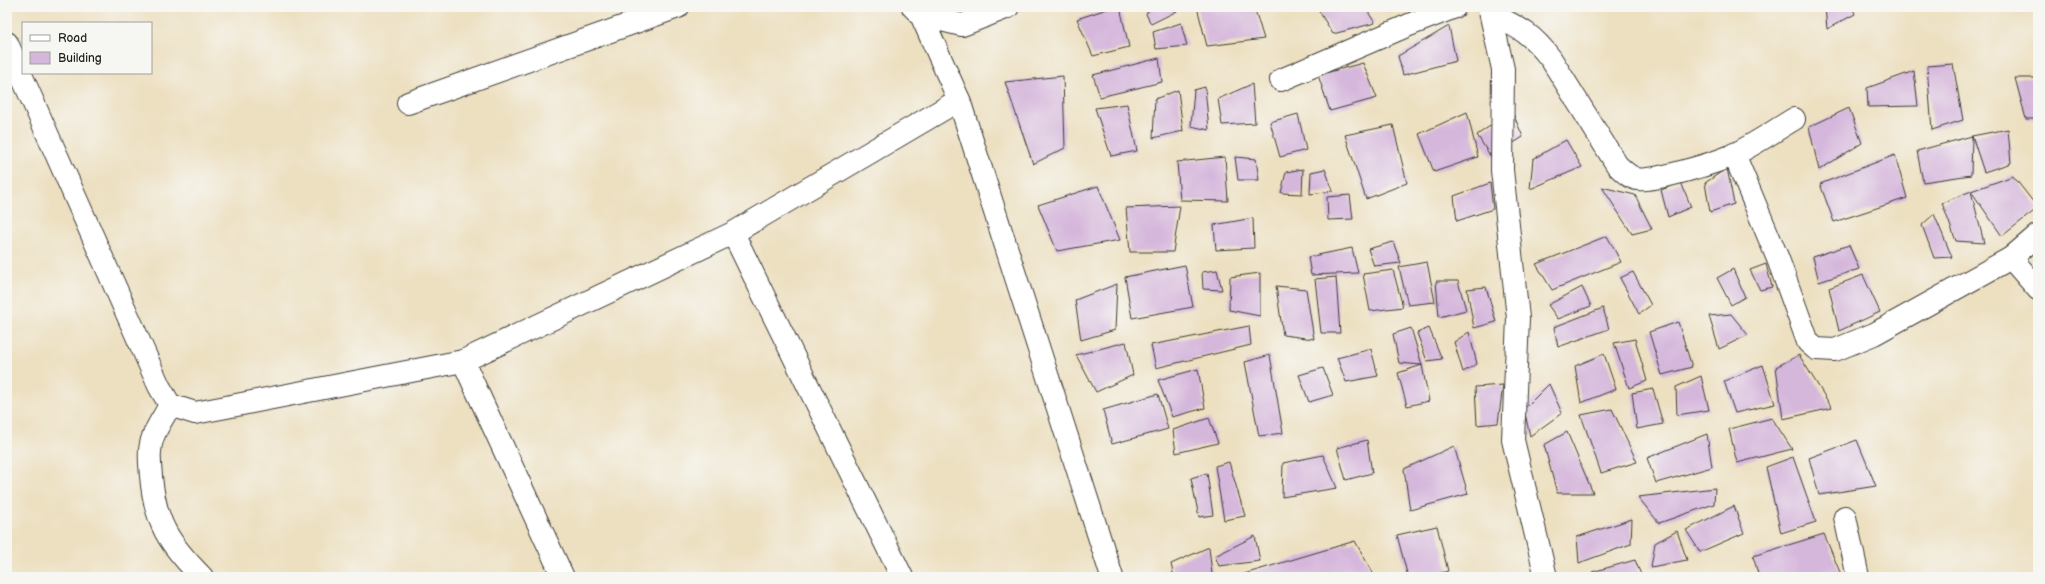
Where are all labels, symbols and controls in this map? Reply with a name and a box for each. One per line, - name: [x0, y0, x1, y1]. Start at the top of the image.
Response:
- legend: [22, 22, 152, 74]
- text: Road: [58, 31, 87, 46]
- text: Building: [58, 51, 102, 66]

